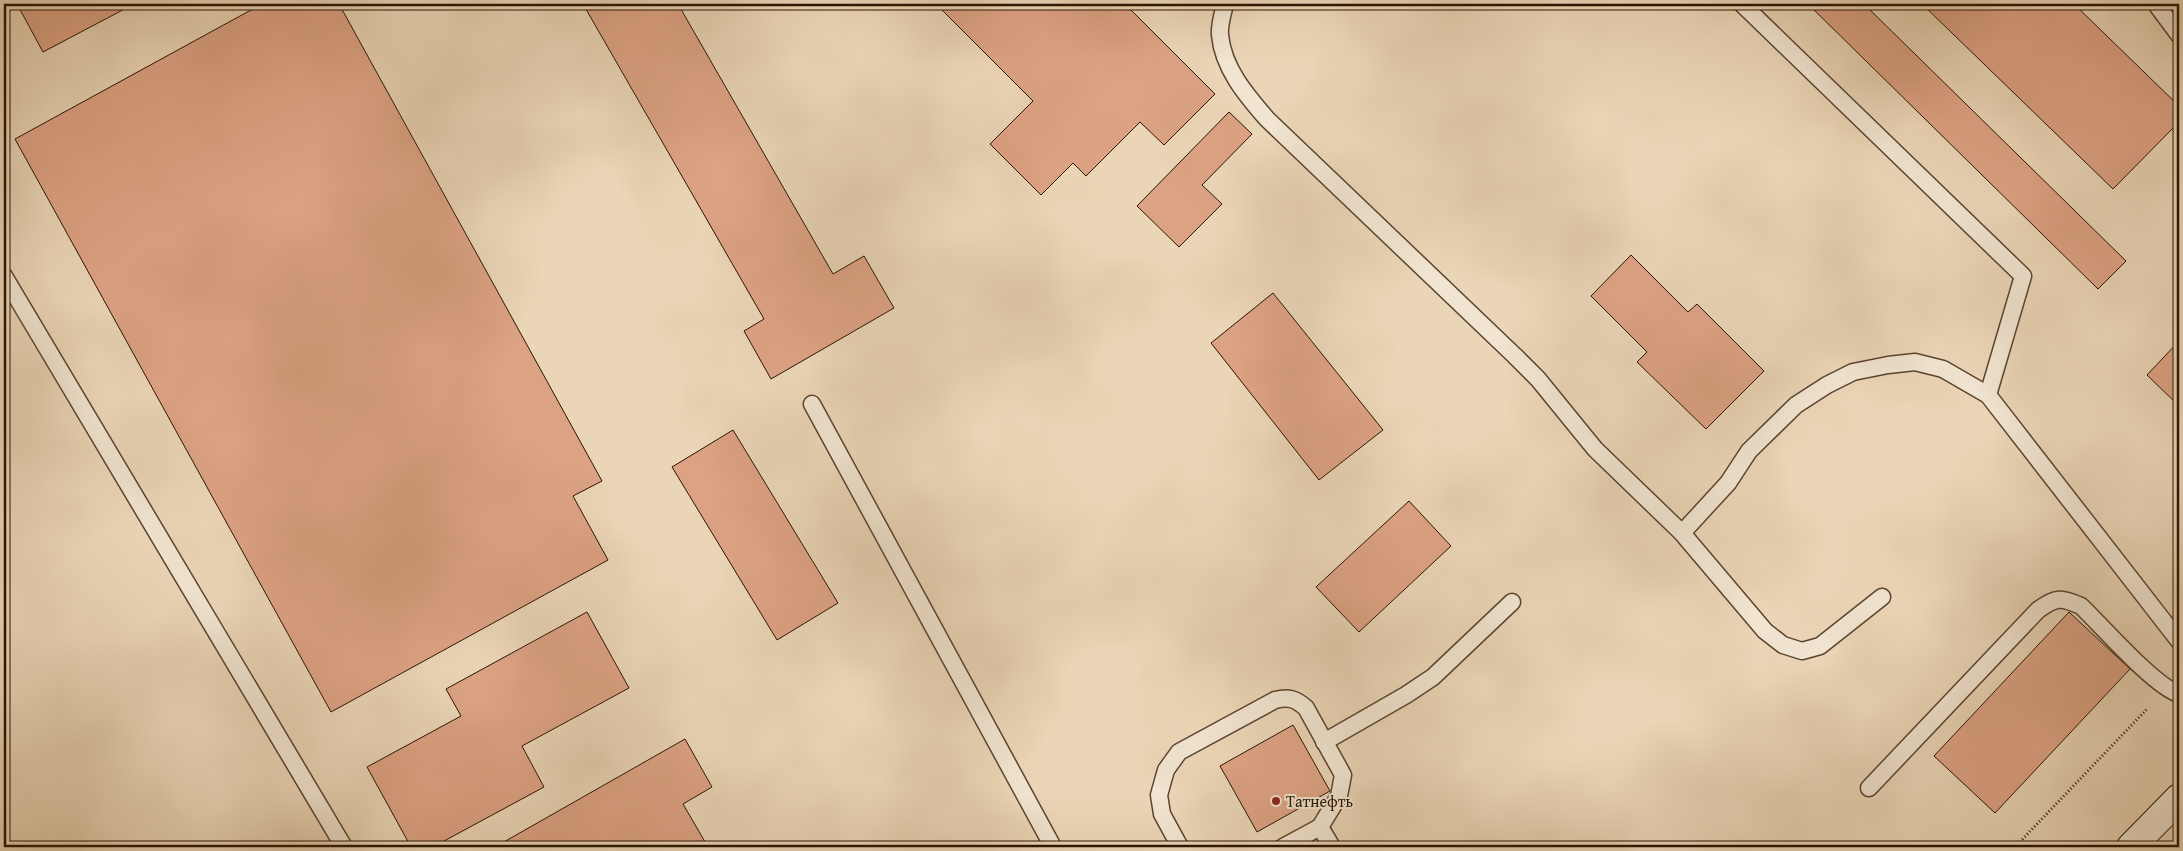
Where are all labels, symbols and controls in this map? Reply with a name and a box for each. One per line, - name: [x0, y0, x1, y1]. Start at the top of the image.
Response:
- place label: Татнефть: [1286, 789, 1354, 813]
- marker: Татнефть: [1270, 795, 1282, 807]

